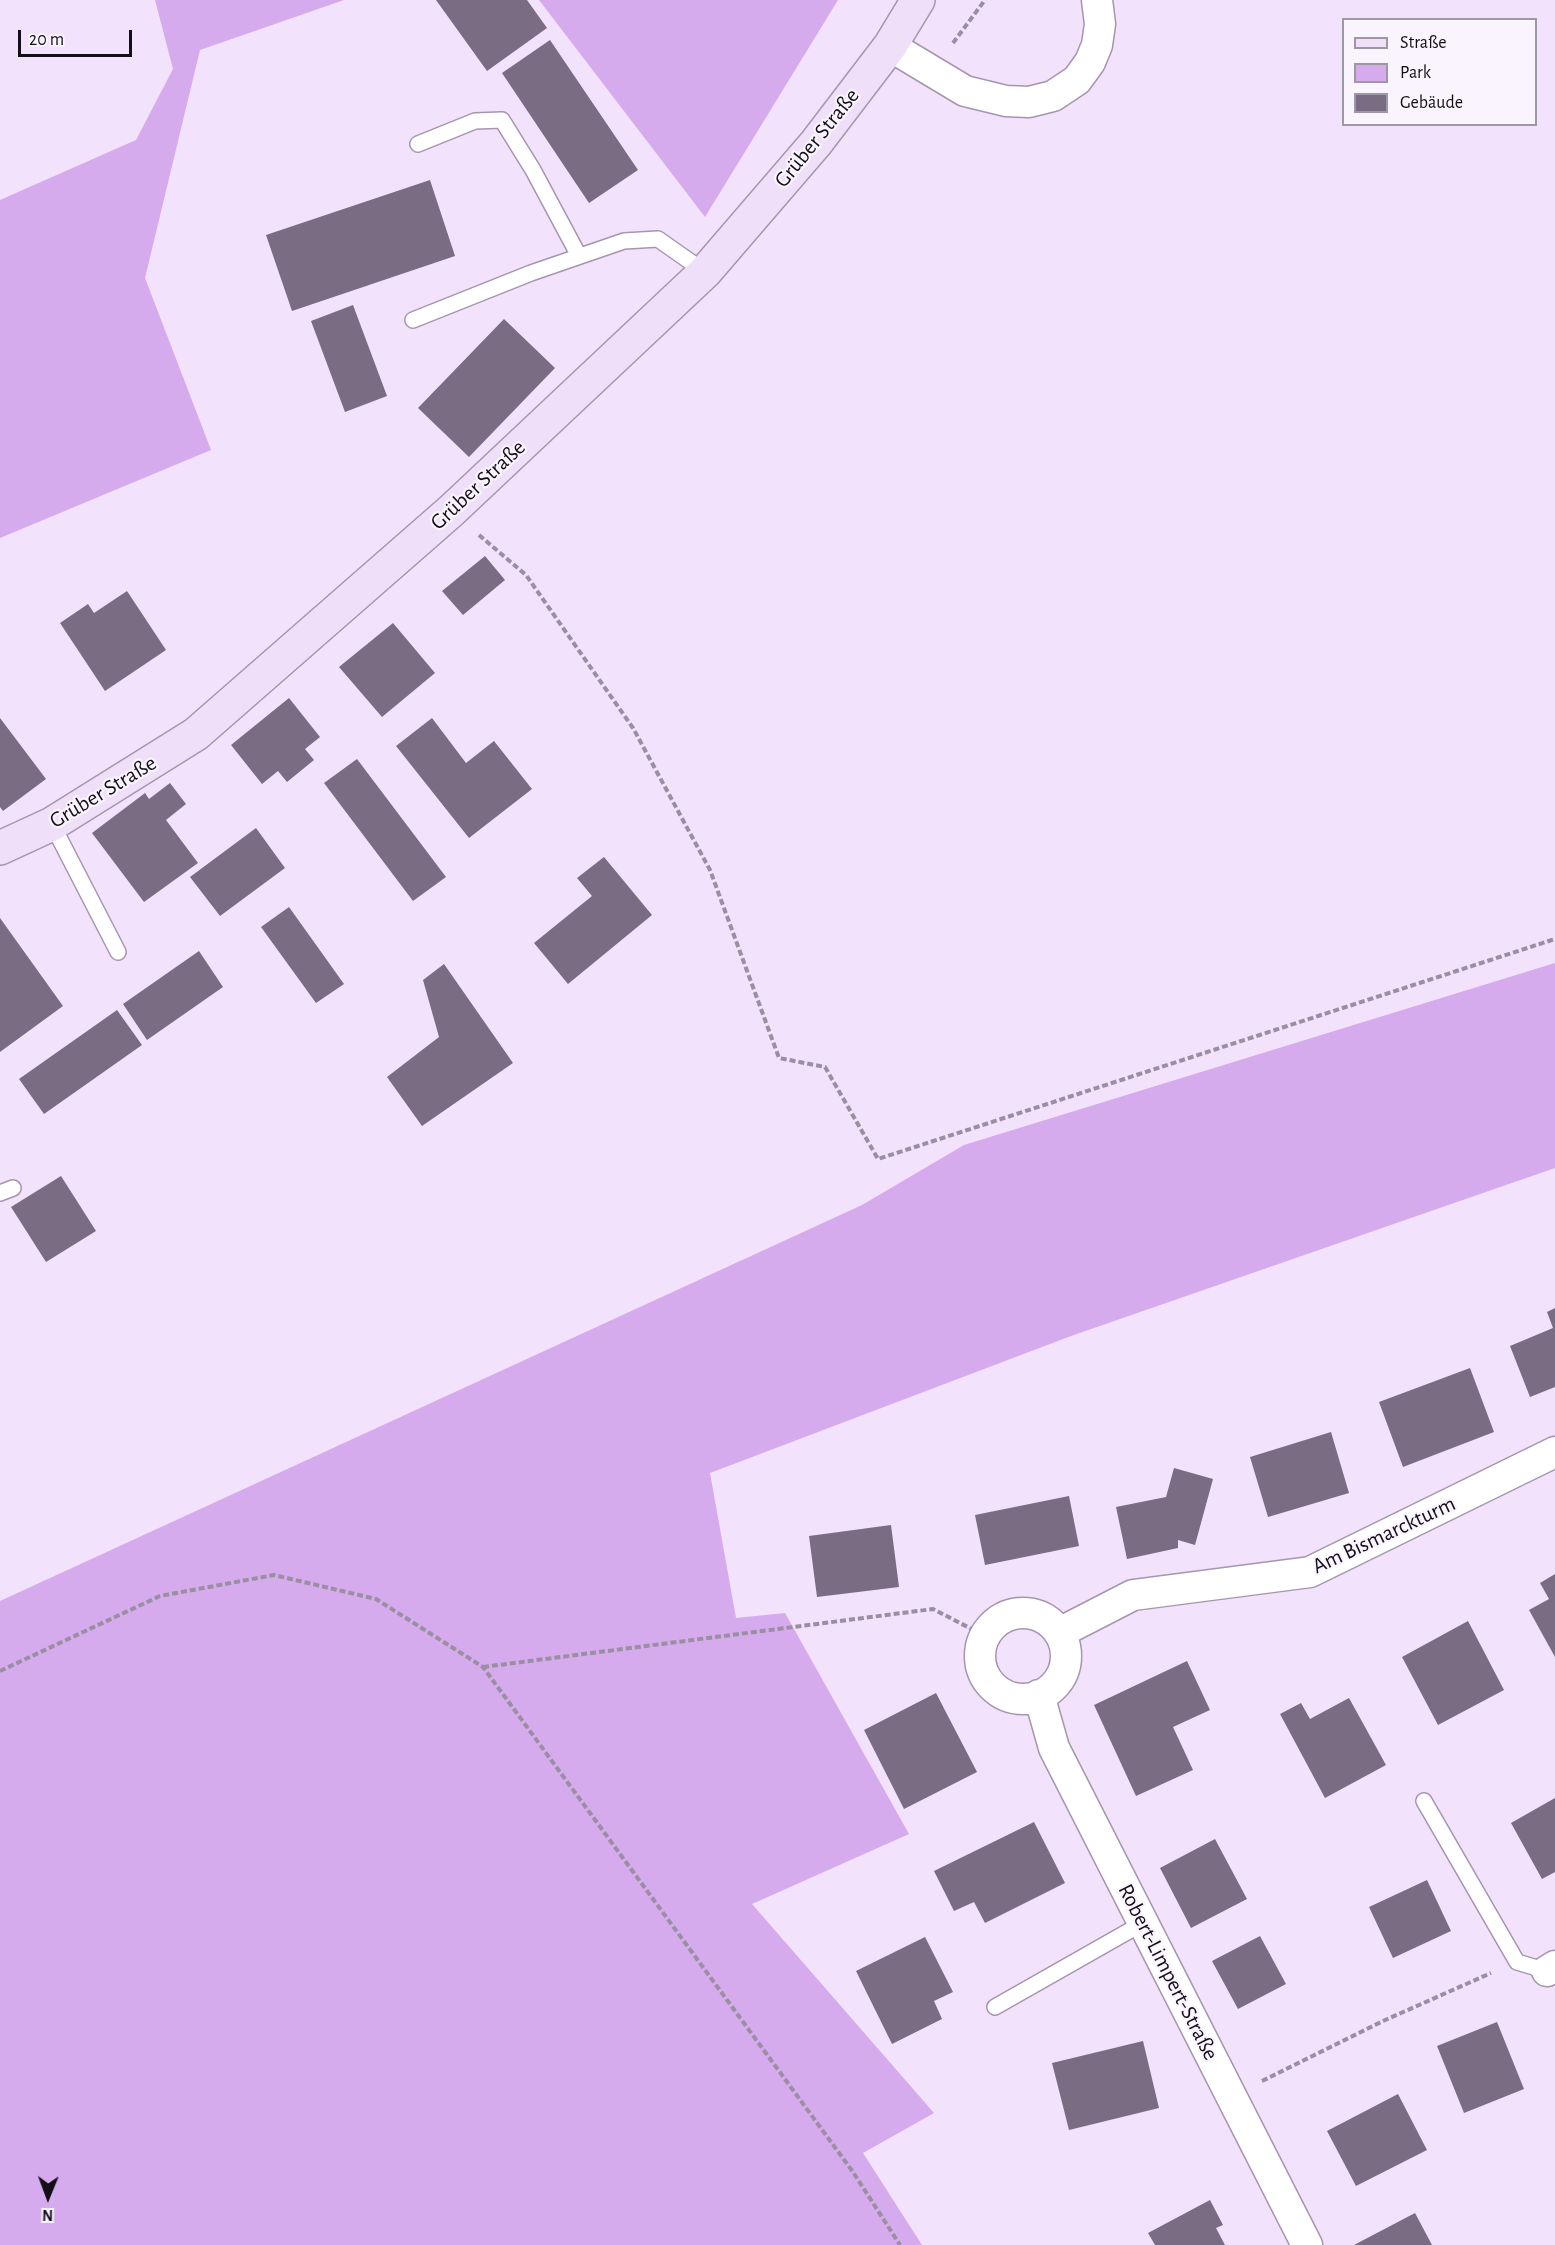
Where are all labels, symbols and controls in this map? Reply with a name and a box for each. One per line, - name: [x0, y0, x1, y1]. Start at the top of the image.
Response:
- scale bar: [21, 18, 135, 56]
- legend: [1342, 18, 1537, 126]
- text: 20 m: [29, 31, 64, 49]
- text: Straße: [1400, 34, 1446, 52]
- text: Park: [1400, 64, 1431, 82]
- street label: Grüber Straße: [769, 83, 865, 193]
- text: Gebäude: [1400, 94, 1463, 112]
- street label: Grüber Straße: [425, 434, 531, 536]
- street label: Grüber Straße: [45, 750, 161, 834]
- street label: Am Bismarckturm: [1308, 1490, 1460, 1580]
- street label: Robert-Limpert-Straße: [1112, 1879, 1224, 2065]
- north arrow: [18, 2167, 78, 2227]
- text: N: [42, 2207, 53, 2223]

